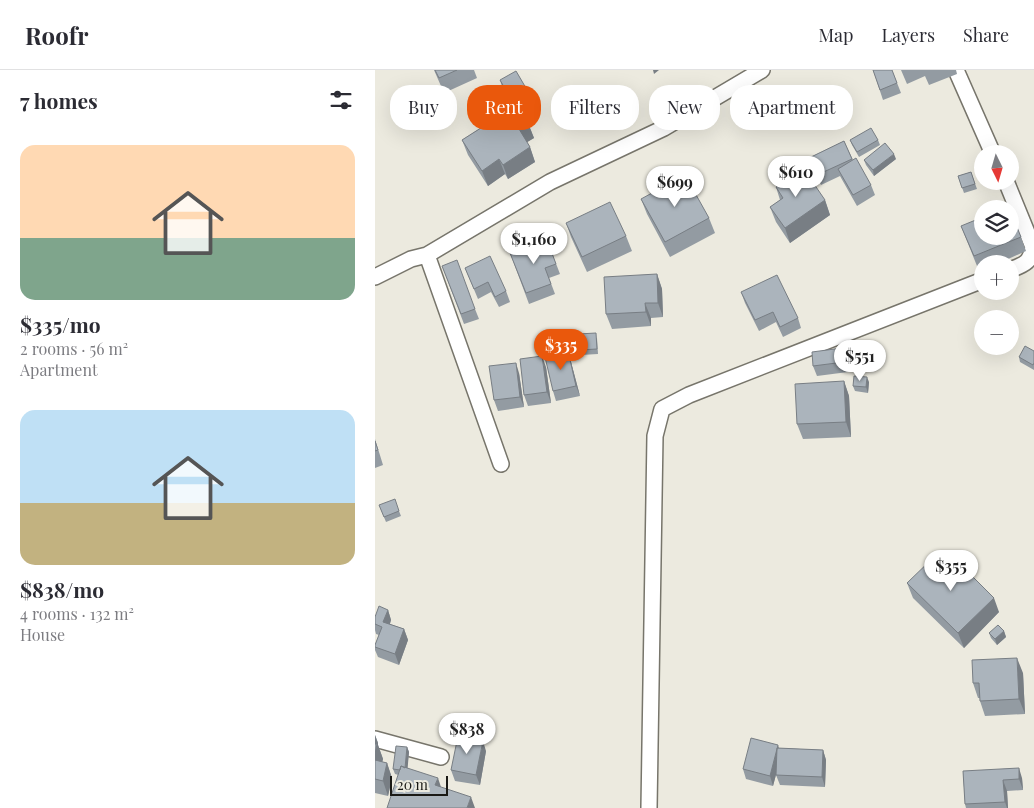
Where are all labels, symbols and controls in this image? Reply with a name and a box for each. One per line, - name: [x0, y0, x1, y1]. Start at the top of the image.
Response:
- text: Roofr: [25, 19, 88, 51]
- text: Map: [818, 23, 853, 47]
- text: Layers: [881, 23, 935, 47]
- text: Share: [963, 23, 1009, 47]
- chip: Buy: [390, 85, 457, 130]
- chip: Rent: [467, 85, 541, 130]
- chip: Filters: [551, 85, 639, 130]
- chip: New: [649, 85, 720, 130]
- chip: Apartment: [730, 85, 853, 130]
- text: 7 homes: [20, 86, 98, 114]
- icon: filters: [327, 86, 355, 114]
- north arrow: [974, 145, 1019, 190]
- map controls: [974, 145, 1019, 355]
- pin: $610: [766, 156, 826, 198]
- text: $610: [779, 161, 813, 182]
- pin: $699: [645, 166, 705, 208]
- text: $699: [657, 171, 693, 192]
- icon: home: [143, 178, 233, 268]
- button: layers: [974, 200, 1019, 245]
- pin: $1,160: [493, 222, 575, 265]
- text: $1,160: [511, 228, 557, 249]
- button: +: [974, 255, 1019, 300]
- text: $335/mo: [20, 310, 101, 338]
- button: −: [974, 310, 1019, 355]
- pin: $335: [531, 328, 591, 371]
- text: $335: [545, 334, 577, 355]
- text: 2 rooms · 56 m²: [20, 338, 128, 359]
- pin: $551: [830, 340, 890, 382]
- text: $551: [845, 345, 875, 366]
- text: Apartment: [20, 359, 98, 380]
- icon: home: [143, 443, 233, 533]
- pin: $355: [921, 550, 981, 592]
- text: $355: [935, 555, 967, 576]
- text: $838/mo: [20, 575, 104, 603]
- text: 4 rooms · 132 m²: [20, 603, 134, 624]
- text: House: [20, 624, 65, 645]
- pin: $838: [437, 712, 497, 755]
- text: $838: [450, 718, 484, 739]
- scale bar: [390, 773, 447, 796]
- text: 20 m: [397, 775, 428, 794]

